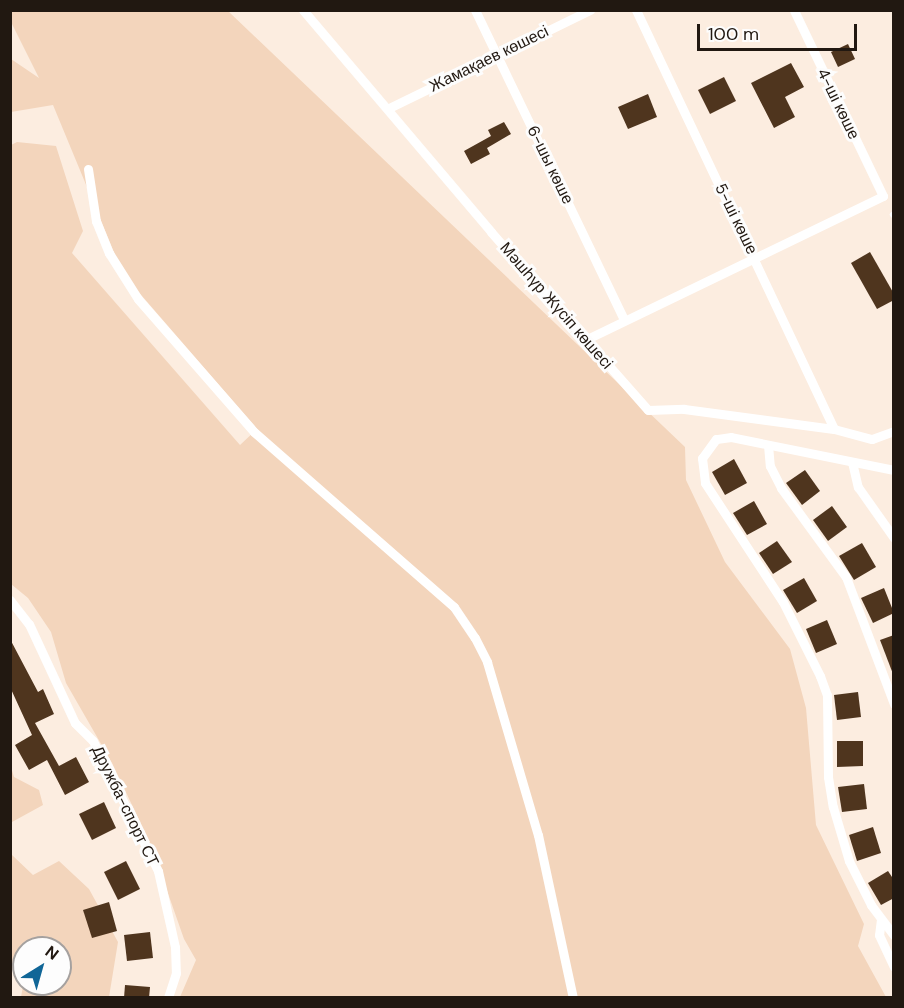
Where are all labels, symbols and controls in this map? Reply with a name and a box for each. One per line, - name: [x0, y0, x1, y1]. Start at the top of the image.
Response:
- scale bar: [700, 12, 860, 50]
- street label: Жамақаев көшесі: [426, 22, 552, 96]
- text: 100 m: [708, 22, 759, 46]
- street label: 4-ші көше: [813, 65, 863, 143]
- street label: 6-шы көше: [523, 123, 577, 207]
- street label: 5-ші көше: [711, 180, 761, 258]
- street label: Мәшhүр Жүсіп көшесі: [496, 239, 616, 373]
- street label: Дружба-спорт СТ: [88, 743, 162, 869]
- north arrow: [12, 936, 72, 996]
- text: N: [41, 941, 63, 965]

